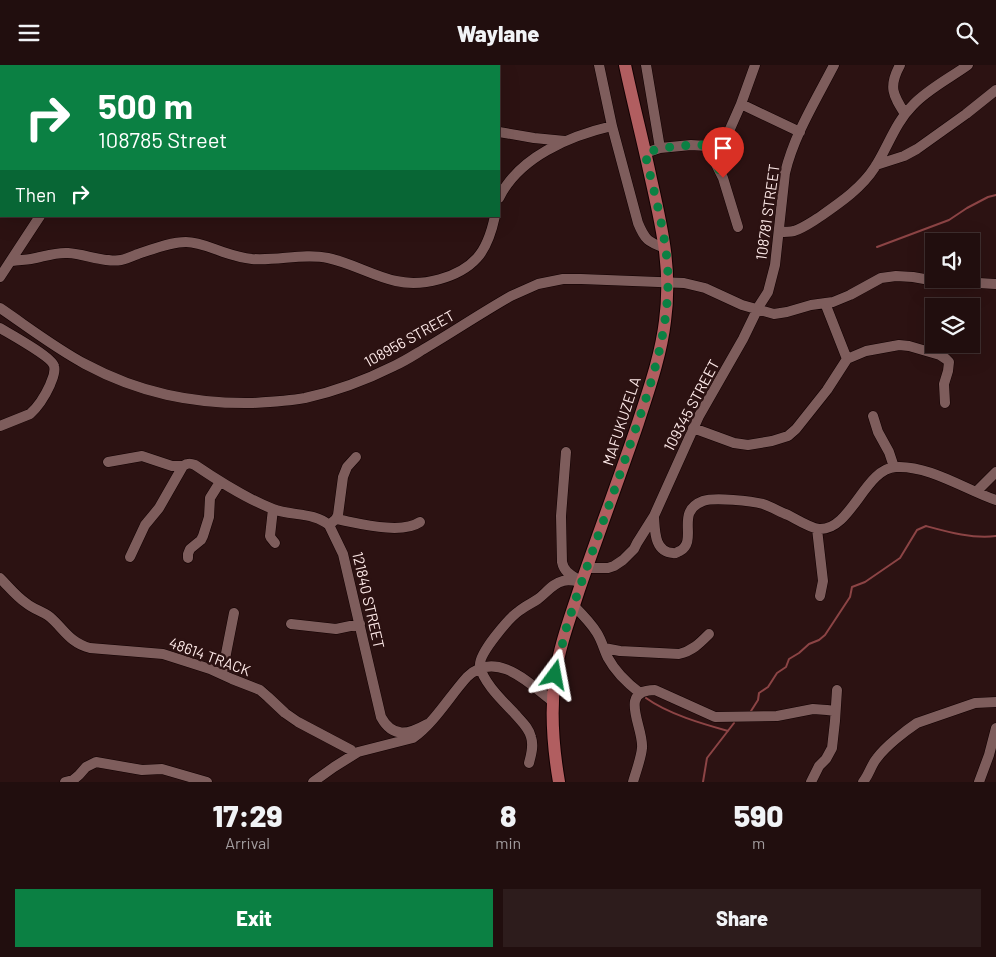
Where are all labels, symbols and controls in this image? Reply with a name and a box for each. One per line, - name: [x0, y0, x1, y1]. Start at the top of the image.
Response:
- icon: menu: [15, 19, 43, 47]
- icon: search: [953, 19, 981, 47]
- text: Waylane: [457, 20, 539, 46]
- text: 500 m: [98, 84, 193, 126]
- icon: right: [15, 85, 80, 150]
- text: 108785 Street: [98, 126, 227, 152]
- pin: [702, 127, 744, 178]
- icon: arrive: [709, 134, 737, 162]
- street label: 108781 STREET: [751, 163, 783, 261]
- icon: right: [66, 180, 94, 208]
- text: Then: [15, 183, 56, 206]
- map controls: [925, 233, 980, 353]
- button: sound: [925, 233, 980, 288]
- button: layers: [925, 298, 980, 353]
- street label: 108956 STREET: [361, 306, 457, 370]
- street label: 109345 STREET: [659, 356, 723, 454]
- street label: MAFUKUZELA: [598, 374, 644, 468]
- street label: 121840 STREET: [349, 550, 389, 650]
- street label: 48614 TRACK: [167, 633, 253, 679]
- position arrow: [528, 648, 580, 700]
- text: 17:29: [213, 797, 283, 833]
- text: 8: [500, 797, 516, 833]
- text: 590: [734, 797, 783, 833]
- text: Arrival: [225, 833, 270, 852]
- text: min: [495, 833, 521, 852]
- text: m: [752, 833, 765, 852]
- button: Exit: [15, 889, 493, 947]
- button: Share: [503, 889, 981, 947]

